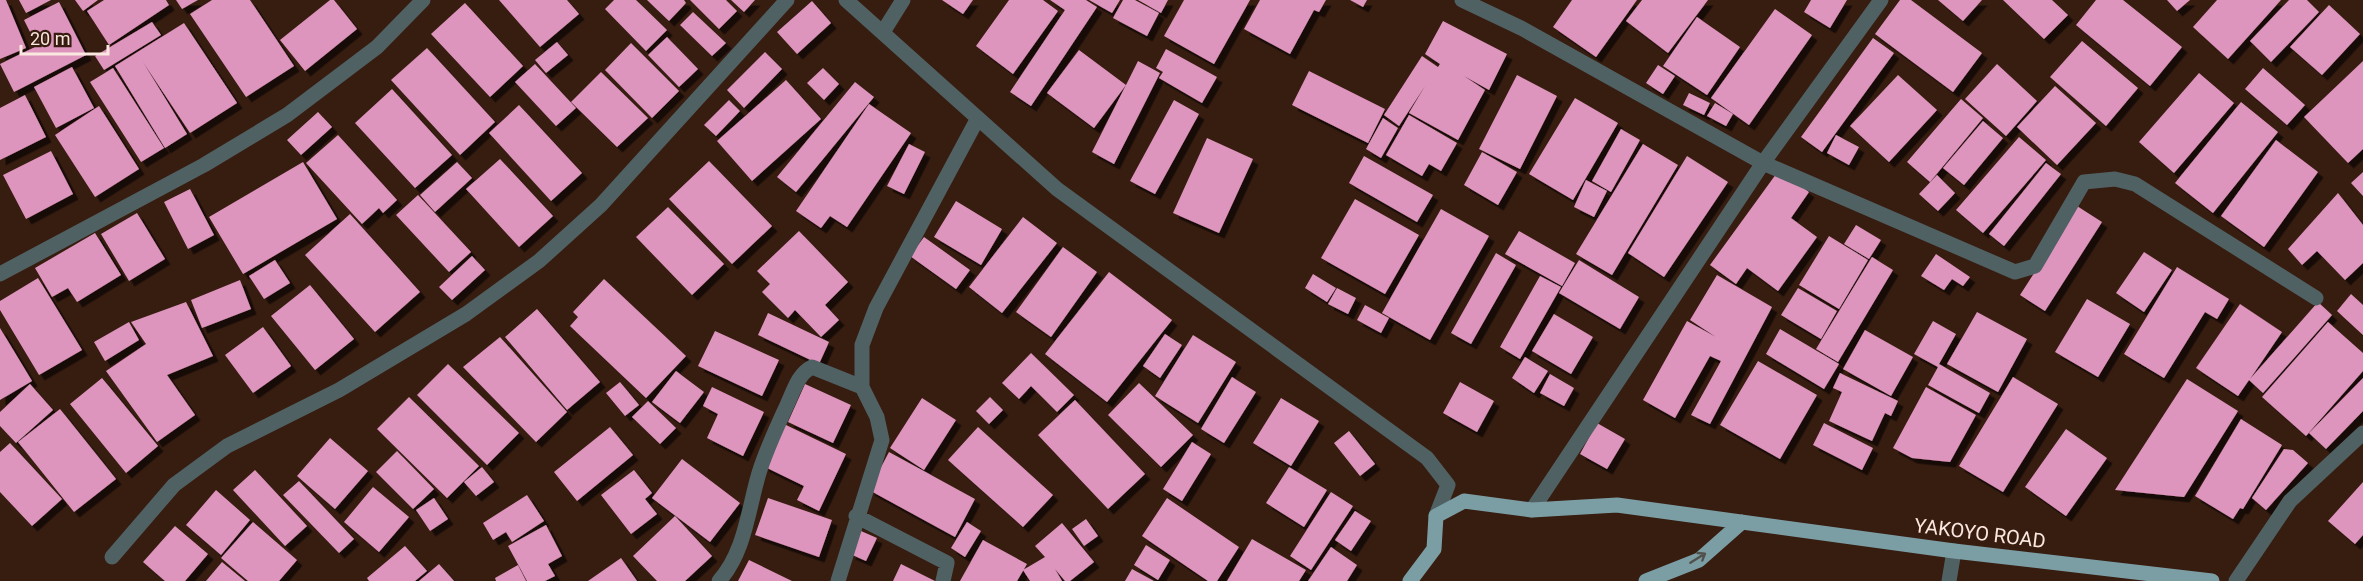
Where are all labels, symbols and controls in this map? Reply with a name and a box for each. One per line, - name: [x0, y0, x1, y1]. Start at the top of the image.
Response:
- scale bar: [21, 18, 108, 56]
- text: 20 m: [30, 28, 70, 49]
- street label: YAKOYO ROAD: [1913, 513, 2047, 553]
- one-way arrow: [1689, 552, 1706, 564]

